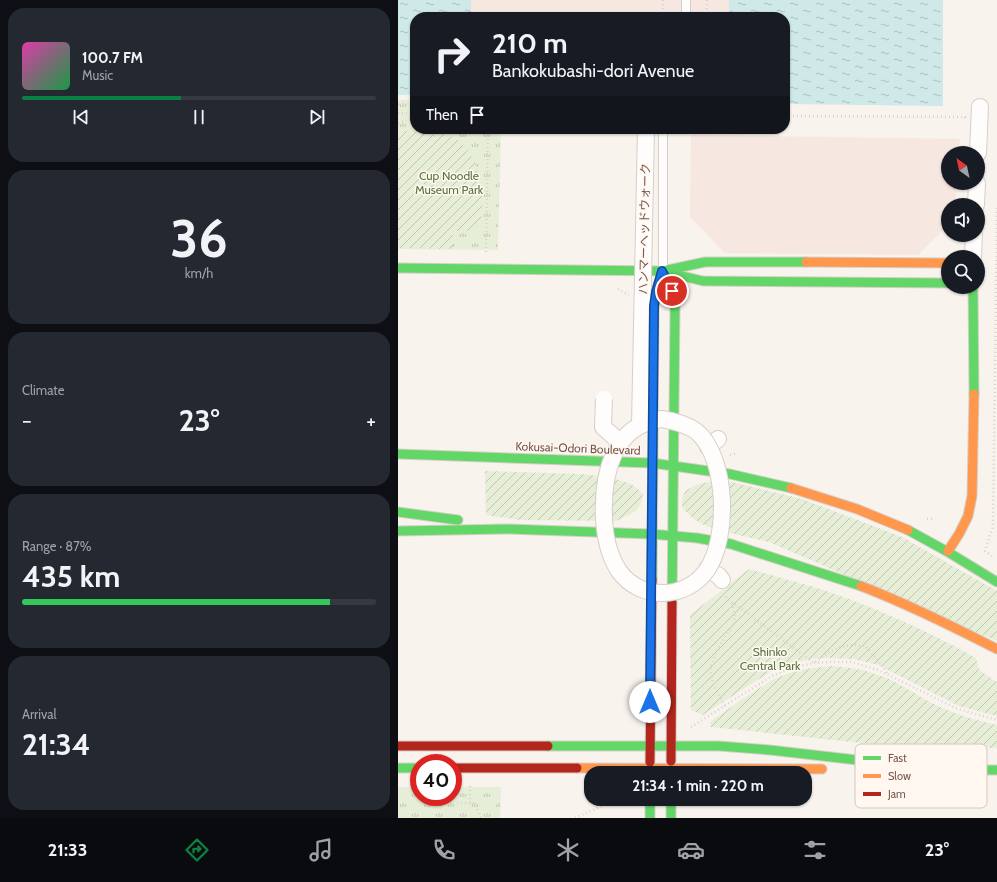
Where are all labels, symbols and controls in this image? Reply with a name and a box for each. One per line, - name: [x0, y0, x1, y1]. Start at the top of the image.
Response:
- text: 210 m: [492, 26, 568, 60]
- icon: right: [426, 28, 478, 80]
- text: 100.7 FM: [82, 49, 143, 67]
- text: Bankokubashi-dori Avenue: [492, 60, 694, 82]
- text: Music: [82, 67, 113, 83]
- icon: arrive: [466, 104, 488, 126]
- icon: previous: [70, 106, 92, 128]
- icon: pause: [188, 106, 210, 128]
- icon: next: [306, 106, 328, 128]
- text: Then: [426, 106, 458, 124]
- north arrow: [941, 146, 985, 190]
- map controls: [941, 146, 985, 294]
- street label: ハンマーヘッドウォーク: [635, 163, 653, 295]
- park label: Cup Noodle Museum Park: [415, 168, 484, 197]
- button: sound: [941, 198, 985, 242]
- text: 36: [170, 207, 228, 270]
- button: search: [941, 250, 985, 294]
- text: km/h: [185, 265, 213, 281]
- pin: [655, 274, 689, 308]
- icon: arrive: [661, 280, 683, 302]
- text: Climate: [22, 382, 64, 398]
- text: 23°: [179, 402, 219, 439]
- text: −: [22, 407, 32, 434]
- text: +: [366, 407, 376, 434]
- street label: Kokusai-Odori Boulevard: [515, 438, 641, 458]
- text: Range · 87%: [22, 538, 91, 554]
- text: 435 km: [22, 558, 120, 595]
- park label: Shinko Central Park: [740, 644, 801, 673]
- position arrow: [629, 681, 671, 723]
- text: Arrival: [22, 706, 57, 722]
- text: 21:34: [22, 726, 90, 763]
- legend: [855, 744, 987, 808]
- text: Fast: [888, 751, 907, 765]
- speed limit sign: 40: [410, 754, 462, 806]
- text: Slow: [888, 769, 911, 783]
- text: 21:34 · 1 min · 220 m: [632, 777, 764, 795]
- text: Jam: [887, 787, 906, 801]
- icon: directions: [183, 836, 211, 864]
- icon: music: [307, 836, 335, 864]
- icon: phone: [430, 836, 458, 864]
- icon: climate: [554, 836, 582, 864]
- icon: car: [677, 836, 705, 864]
- icon: filters: [801, 836, 829, 864]
- text: 21:33: [48, 839, 87, 861]
- text: 23°: [925, 839, 949, 861]

